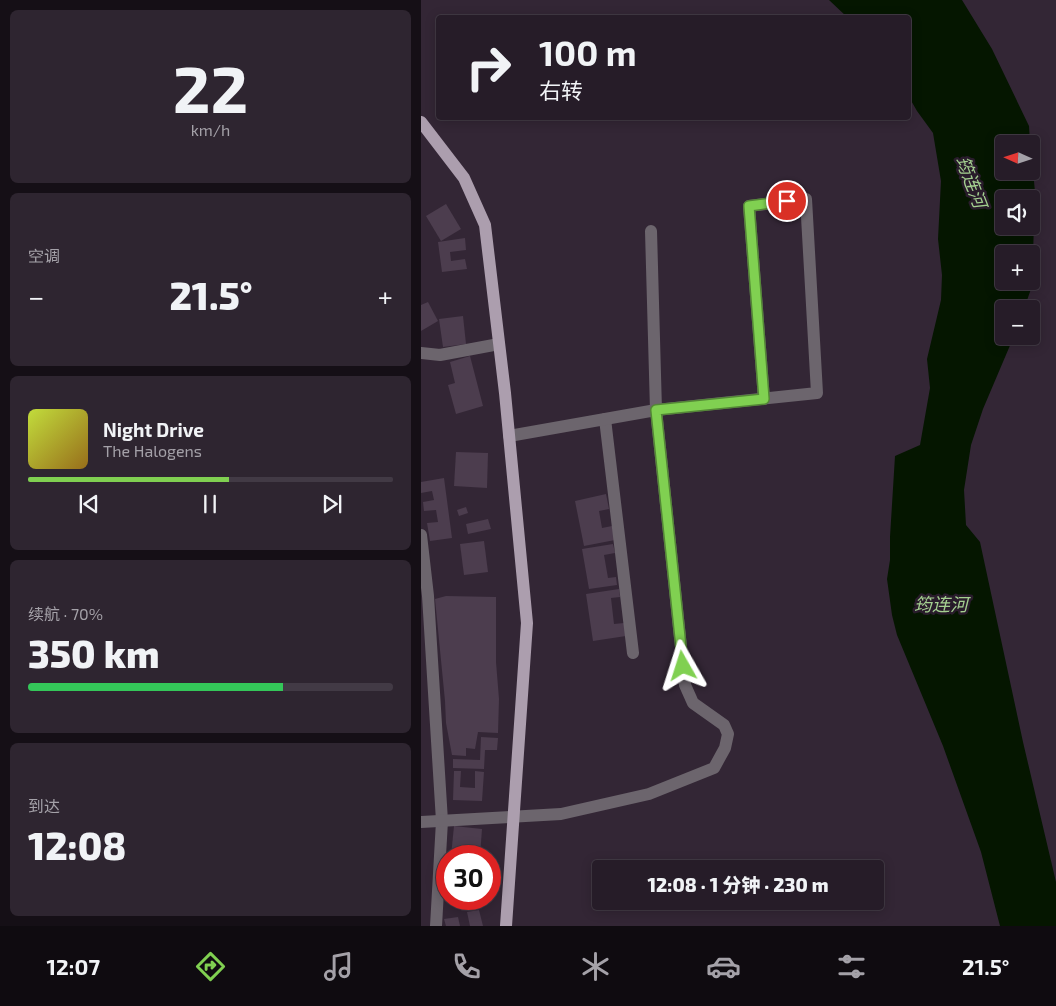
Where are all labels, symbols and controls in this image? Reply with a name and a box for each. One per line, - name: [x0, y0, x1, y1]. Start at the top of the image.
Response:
- text: 100 m: [539, 31, 637, 73]
- icon: right: [456, 35, 521, 100]
- text: 22: [173, 48, 248, 126]
- text: 右转: [539, 77, 583, 103]
- text: km/h: [191, 120, 230, 139]
- north arrow: [995, 135, 1040, 180]
- map controls: [995, 135, 1040, 345]
- water label: 筠连河: [952, 152, 993, 214]
- pin: [766, 180, 808, 222]
- icon: arrive: [773, 187, 801, 215]
- button: sound: [995, 190, 1040, 235]
- button: +: [995, 245, 1040, 290]
- text: 空调: [28, 246, 60, 265]
- text: 21.5°: [169, 272, 253, 318]
- text: −: [28, 279, 44, 313]
- text: +: [378, 279, 393, 313]
- button: −: [995, 300, 1040, 345]
- text: Night Drive: [103, 418, 204, 441]
- text: The Halogens: [103, 441, 202, 460]
- icon: previous: [75, 490, 103, 518]
- icon: pause: [196, 490, 224, 518]
- icon: next: [318, 490, 346, 518]
- water label: 筠连河: [914, 593, 971, 615]
- text: 续航 · 70%: [28, 604, 103, 623]
- text: 350 km: [28, 630, 160, 676]
- position arrow: [656, 639, 708, 691]
- text: 到达: [28, 796, 60, 815]
- text: 12:08: [28, 822, 126, 868]
- speed limit sign: 30: [436, 845, 501, 910]
- text: 12:08 · 1 分钟 · 230 m: [648, 873, 829, 896]
- icon: directions: [193, 949, 228, 984]
- icon: music: [321, 949, 356, 984]
- icon: phone: [449, 949, 484, 984]
- icon: climate: [578, 949, 613, 984]
- icon: car: [706, 949, 741, 984]
- icon: filters: [834, 949, 869, 984]
- text: 12:07: [47, 953, 100, 979]
- text: 21.5°: [962, 953, 1009, 979]

